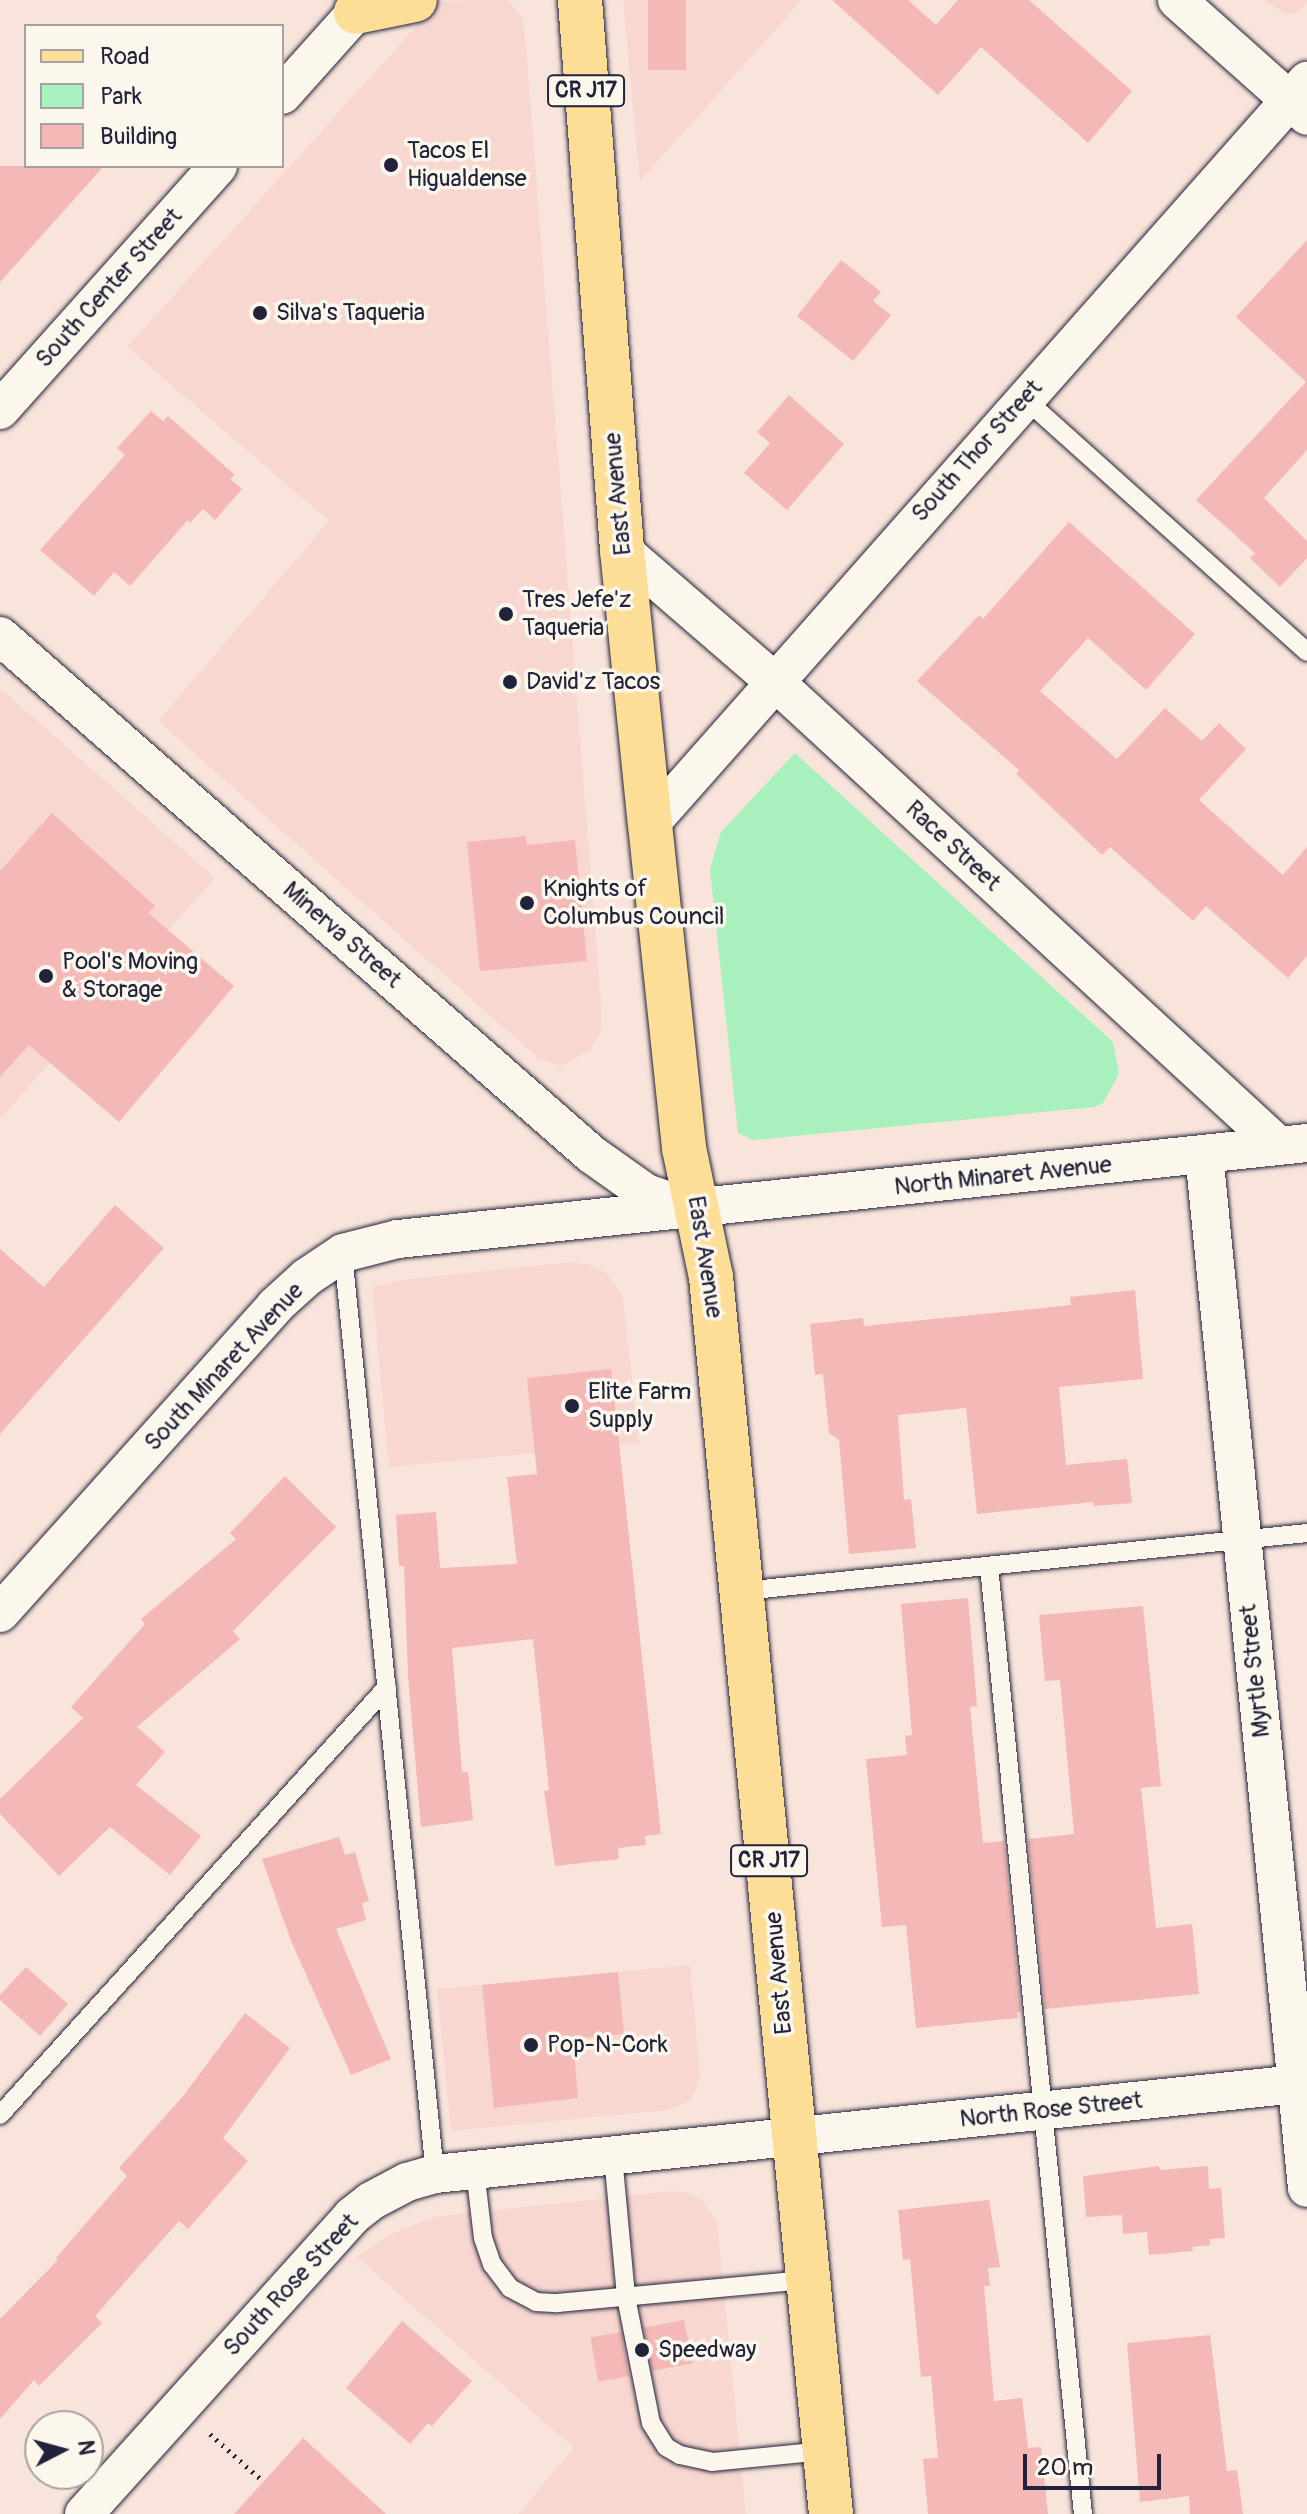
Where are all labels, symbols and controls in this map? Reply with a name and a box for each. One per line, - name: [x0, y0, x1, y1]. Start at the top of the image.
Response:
- legend: [24, 24, 284, 168]
- text: Road: [100, 42, 150, 71]
- road number: CR J17: [546, 73, 626, 109]
- text: Park: [100, 82, 142, 111]
- text: Building: [100, 122, 177, 151]
- place label: Tacos El Higualdense: [407, 137, 526, 193]
- marker: Tacos El Higualdense: [382, 156, 400, 174]
- street label: South Center Street: [30, 202, 188, 374]
- place label: Silva's Taqueria: [276, 299, 425, 327]
- marker: Silva's Taqueria: [251, 304, 269, 322]
- street label: South Thor Street: [906, 374, 1048, 528]
- street label: East Avenue: [598, 431, 638, 557]
- place label: Tres Jefe'z Taqueria: [522, 586, 631, 642]
- marker: Tres Jefe'z Taqueria: [497, 605, 515, 623]
- place label: David'z Tacos: [526, 668, 660, 696]
- marker: David'z Tacos: [501, 673, 519, 691]
- street label: Race Street: [900, 795, 1006, 897]
- place label: Knights of Columbus Council: [543, 875, 724, 931]
- street label: Minerva Street: [277, 876, 407, 994]
- marker: Knights of Columbus Council: [518, 894, 536, 912]
- place label: Pool's Moving & Storage: [62, 948, 198, 1004]
- marker: Pool's Moving & Storage: [37, 967, 55, 985]
- street label: North Minaret Avenue: [893, 1150, 1113, 1202]
- street label: East Avenue: [681, 1194, 729, 1320]
- street label: South Minaret Avenue: [139, 1277, 309, 1457]
- place label: Elite Farm Supply: [588, 1378, 691, 1434]
- marker: Elite Farm Supply: [563, 1397, 581, 1415]
- street label: Myrtle Street: [1234, 1603, 1276, 1739]
- road number: CR J17: [729, 1843, 809, 1879]
- street label: East Avenue: [759, 1910, 799, 2036]
- place label: Pop-N-Cork: [547, 2031, 668, 2059]
- marker: Pop-N-Cork: [522, 2036, 540, 2054]
- street label: North Rose Street: [958, 2086, 1144, 2134]
- street label: South Rose Street: [217, 2208, 365, 2362]
- place label: Speedway: [658, 2336, 756, 2364]
- marker: Speedway: [633, 2341, 651, 2359]
- north arrow: [24, 2410, 104, 2490]
- scale bar: [1027, 2438, 1165, 2488]
- text: N: [71, 2439, 101, 2457]
- text: 20 m: [1037, 2453, 1093, 2482]

